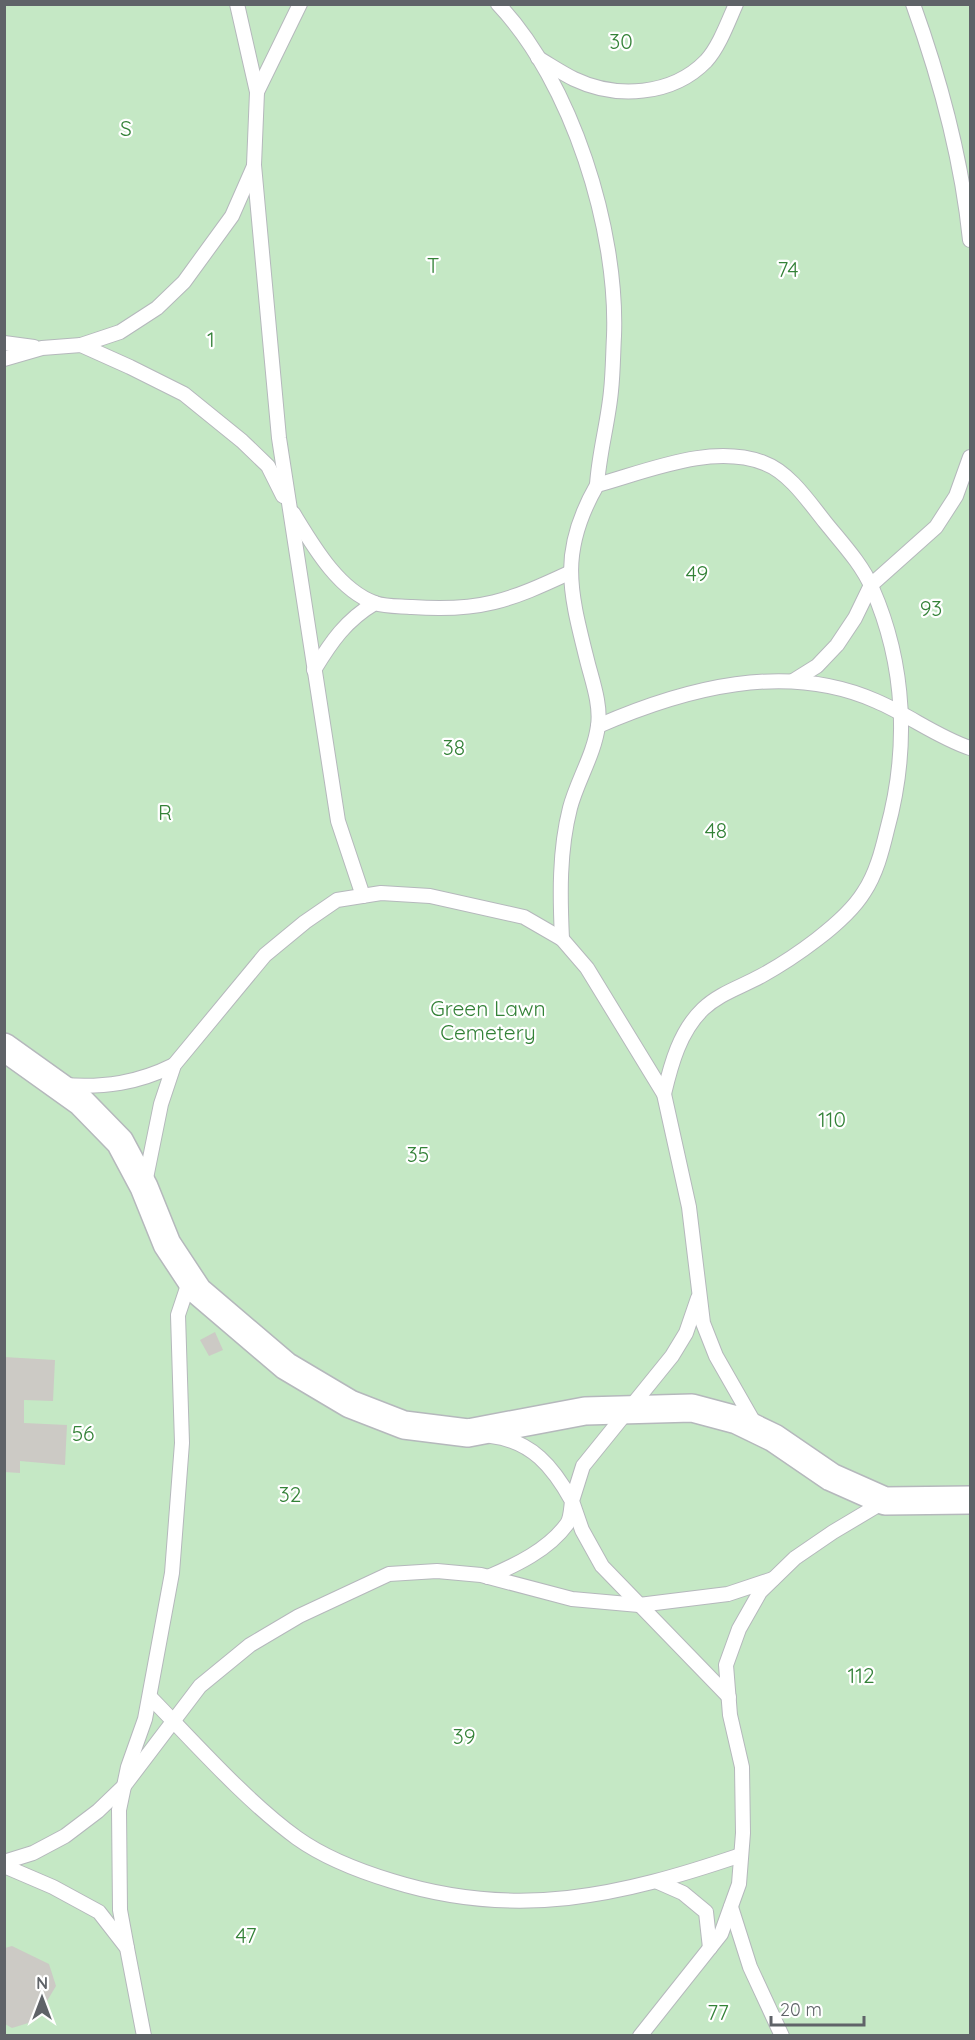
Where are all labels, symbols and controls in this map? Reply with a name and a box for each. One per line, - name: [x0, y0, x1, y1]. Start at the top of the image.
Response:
- park label: 30: [609, 28, 633, 54]
- park label: S: [120, 115, 132, 141]
- park label: T: [427, 252, 439, 278]
- park label: 74: [778, 256, 799, 282]
- park label: 1: [207, 326, 215, 352]
- park label: 49: [686, 560, 708, 586]
- park label: 93: [920, 595, 942, 621]
- park label: 38: [443, 734, 465, 760]
- park label: R: [158, 799, 172, 825]
- park label: 48: [705, 817, 727, 843]
- park label: Green Lawn Cemetery: [430, 995, 546, 1045]
- park label: 110: [818, 1106, 846, 1132]
- park label: 35: [407, 1141, 429, 1167]
- park label: 56: [72, 1420, 94, 1446]
- park label: 32: [279, 1481, 301, 1507]
- park label: 112: [847, 1662, 875, 1688]
- park label: 39: [453, 1723, 475, 1749]
- park label: 47: [235, 1922, 257, 1948]
- north arrow: [12, 1968, 72, 2028]
- text: N: [36, 1973, 48, 1993]
- scale bar: [771, 1989, 864, 2027]
- text: 20 m: [780, 1998, 822, 2021]
- park label: 77: [707, 1999, 729, 2025]

